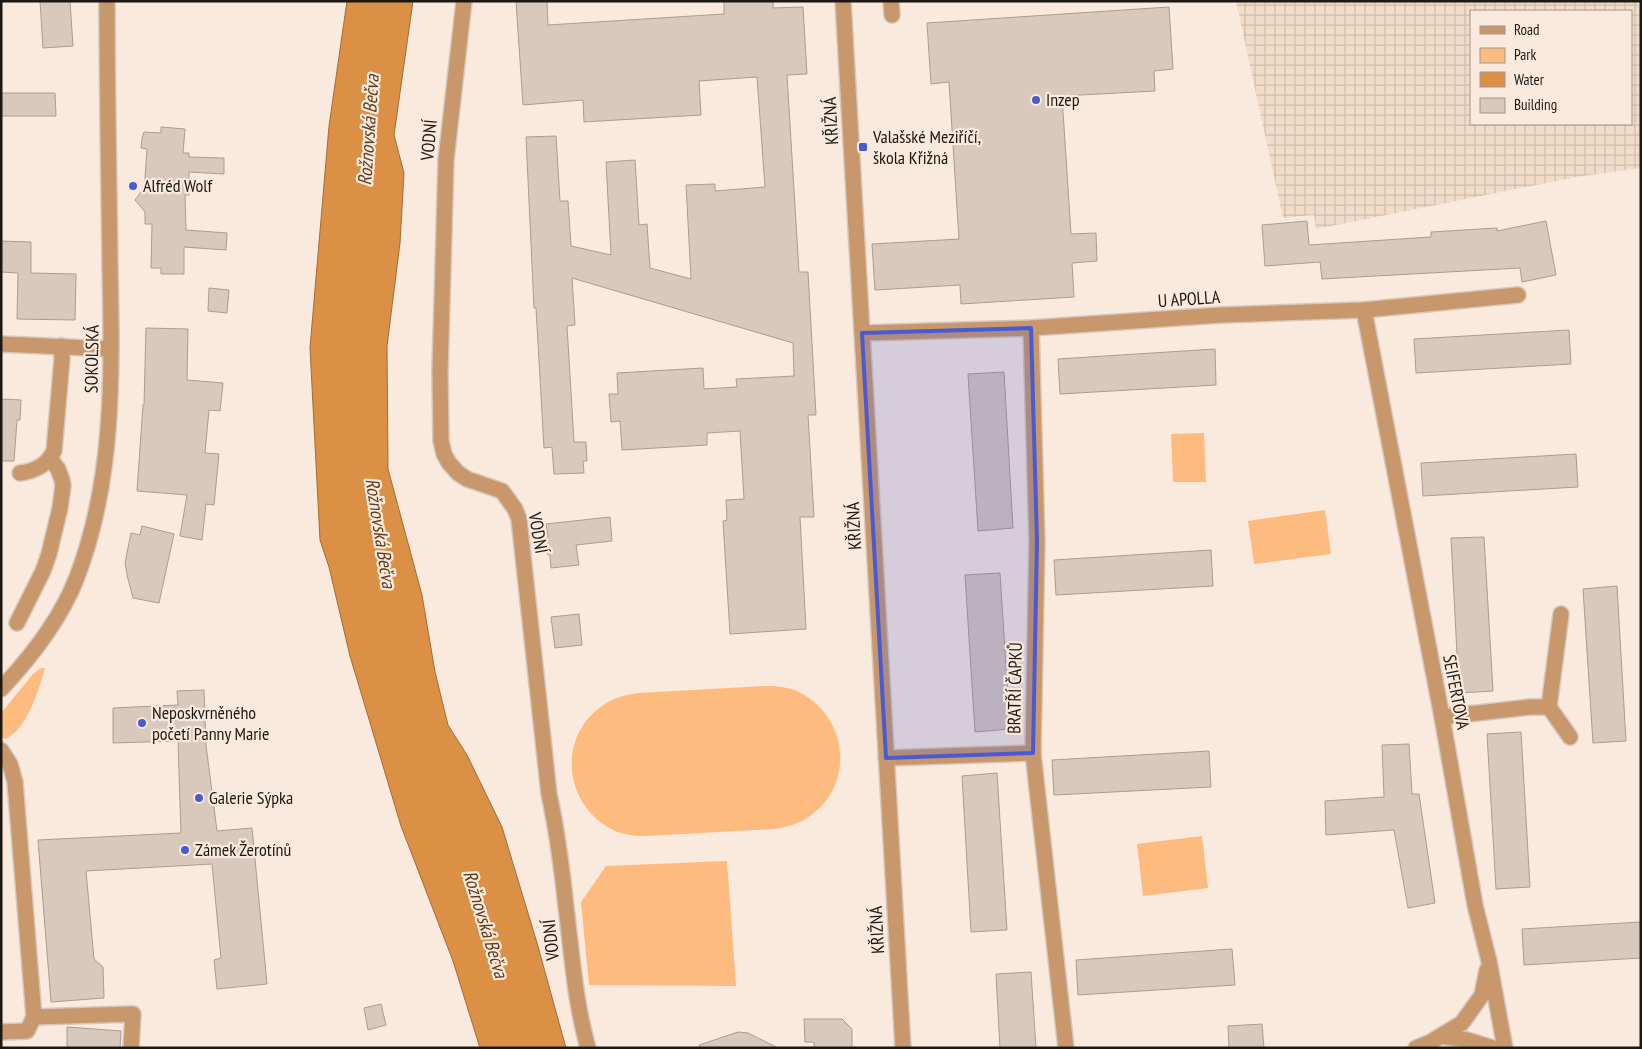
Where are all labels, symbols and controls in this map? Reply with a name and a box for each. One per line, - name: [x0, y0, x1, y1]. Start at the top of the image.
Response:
- legend: [1470, 10, 1632, 125]
- text: Road: [1514, 20, 1540, 39]
- text: Park: [1514, 45, 1536, 64]
- text: Water: [1514, 70, 1545, 89]
- water label: Rožnovská Bečva: [352, 73, 384, 186]
- place label: Inzep: [1046, 88, 1080, 111]
- marker: Inzep: [1030, 94, 1042, 106]
- text: Building: [1514, 95, 1557, 114]
- street label: KŘIŽNÁ: [818, 96, 843, 146]
- street label: VODNÍ: [415, 118, 442, 162]
- place label: Valašské Meziříčí, škola Křižná: [872, 125, 981, 169]
- marker: Valašské Meziříčí, škola Křižná: [857, 141, 869, 153]
- place label: Alfréd Wolf: [143, 174, 213, 197]
- marker: Alfréd Wolf: [127, 180, 139, 192]
- street label: U APOLLA: [1157, 285, 1221, 312]
- street label: SOKOLSKÁ: [79, 324, 104, 393]
- water label: Rožnovská Bečva: [360, 476, 402, 591]
- street label: KŘIŽNÁ: [841, 501, 866, 551]
- street label: VODNÍ: [523, 510, 554, 556]
- street label: BRATŘÍ ČAPKŮ: [1002, 642, 1027, 734]
- street label: SEIFERTOVA: [1438, 653, 1475, 732]
- place label: Neposkvrněného početí Panny Marie: [152, 701, 269, 745]
- marker: Neposkvrněného početí Panny Marie: [136, 717, 148, 729]
- place label: Galerie Sýpka: [209, 786, 293, 809]
- marker: Galerie Sýpka: [193, 792, 205, 804]
- place label: Zámek Žerotínů: [195, 838, 291, 861]
- marker: Zámek Žerotínů: [179, 844, 191, 856]
- water label: Rožnovská Bečva: [458, 868, 514, 982]
- street label: KŘIŽNÁ: [864, 905, 889, 955]
- street label: VODNÍ: [537, 918, 564, 963]

